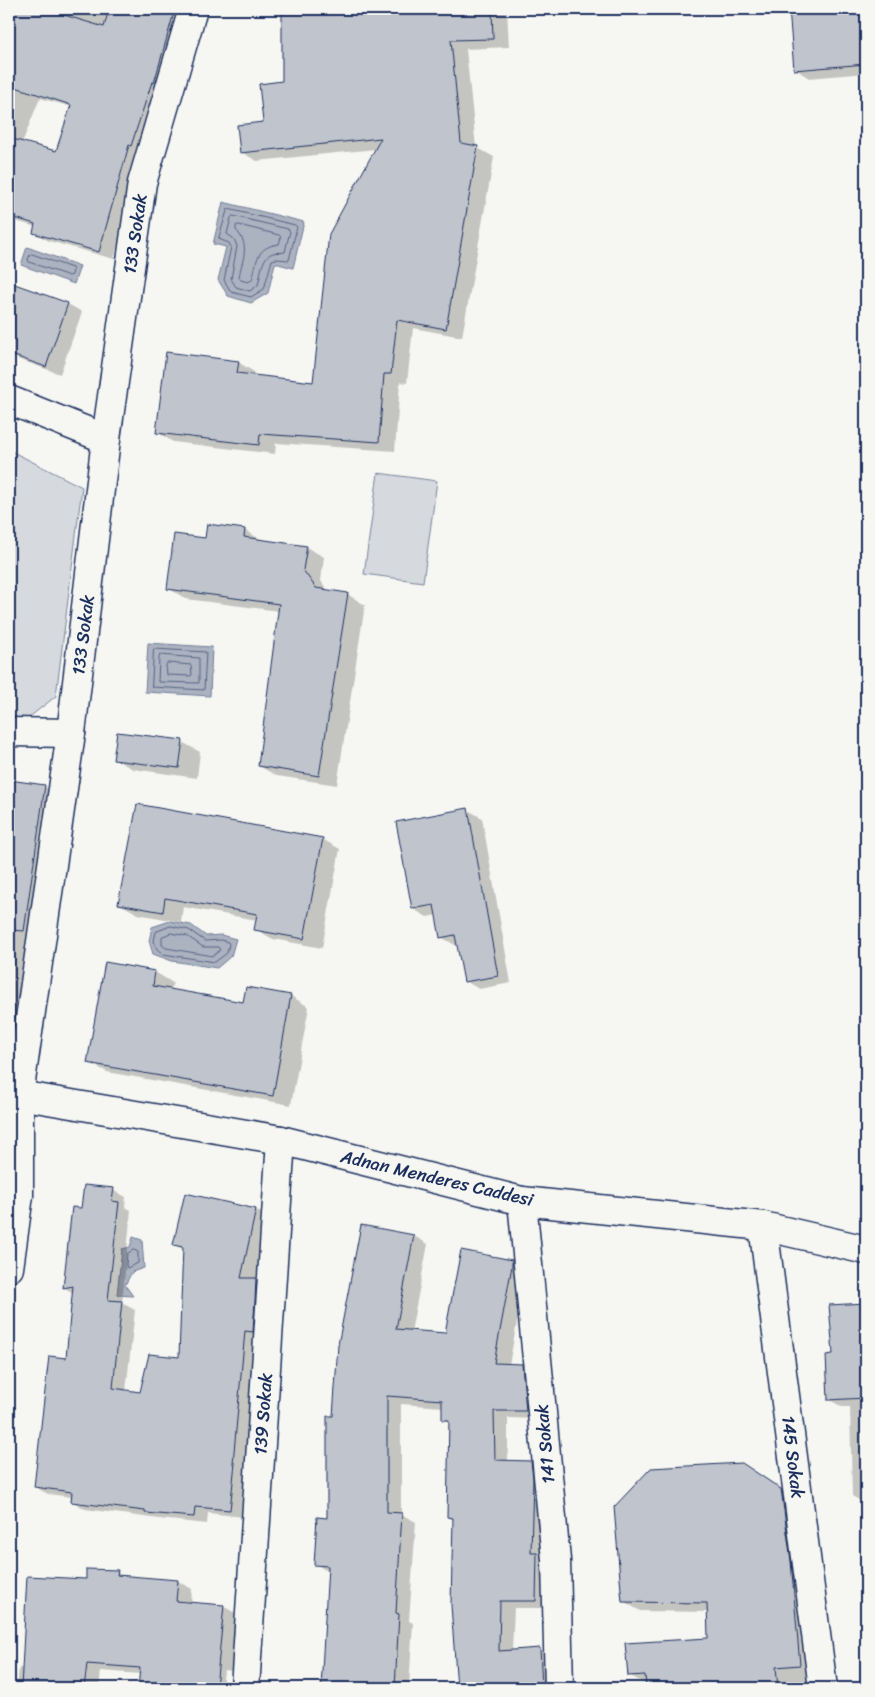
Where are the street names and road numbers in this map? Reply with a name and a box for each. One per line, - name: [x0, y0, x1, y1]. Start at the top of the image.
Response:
- street label: 133 Sokak: [114, 191, 157, 276]
- street label: 133 Sokak: [62, 593, 104, 677]
- street label: Adnan Menderes Caddesi: [336, 1140, 538, 1216]
- street label: 139 Sokak: [244, 1372, 282, 1456]
- street label: 141 Sokak: [526, 1402, 564, 1485]
- street label: 145 Sokak: [772, 1414, 814, 1501]

